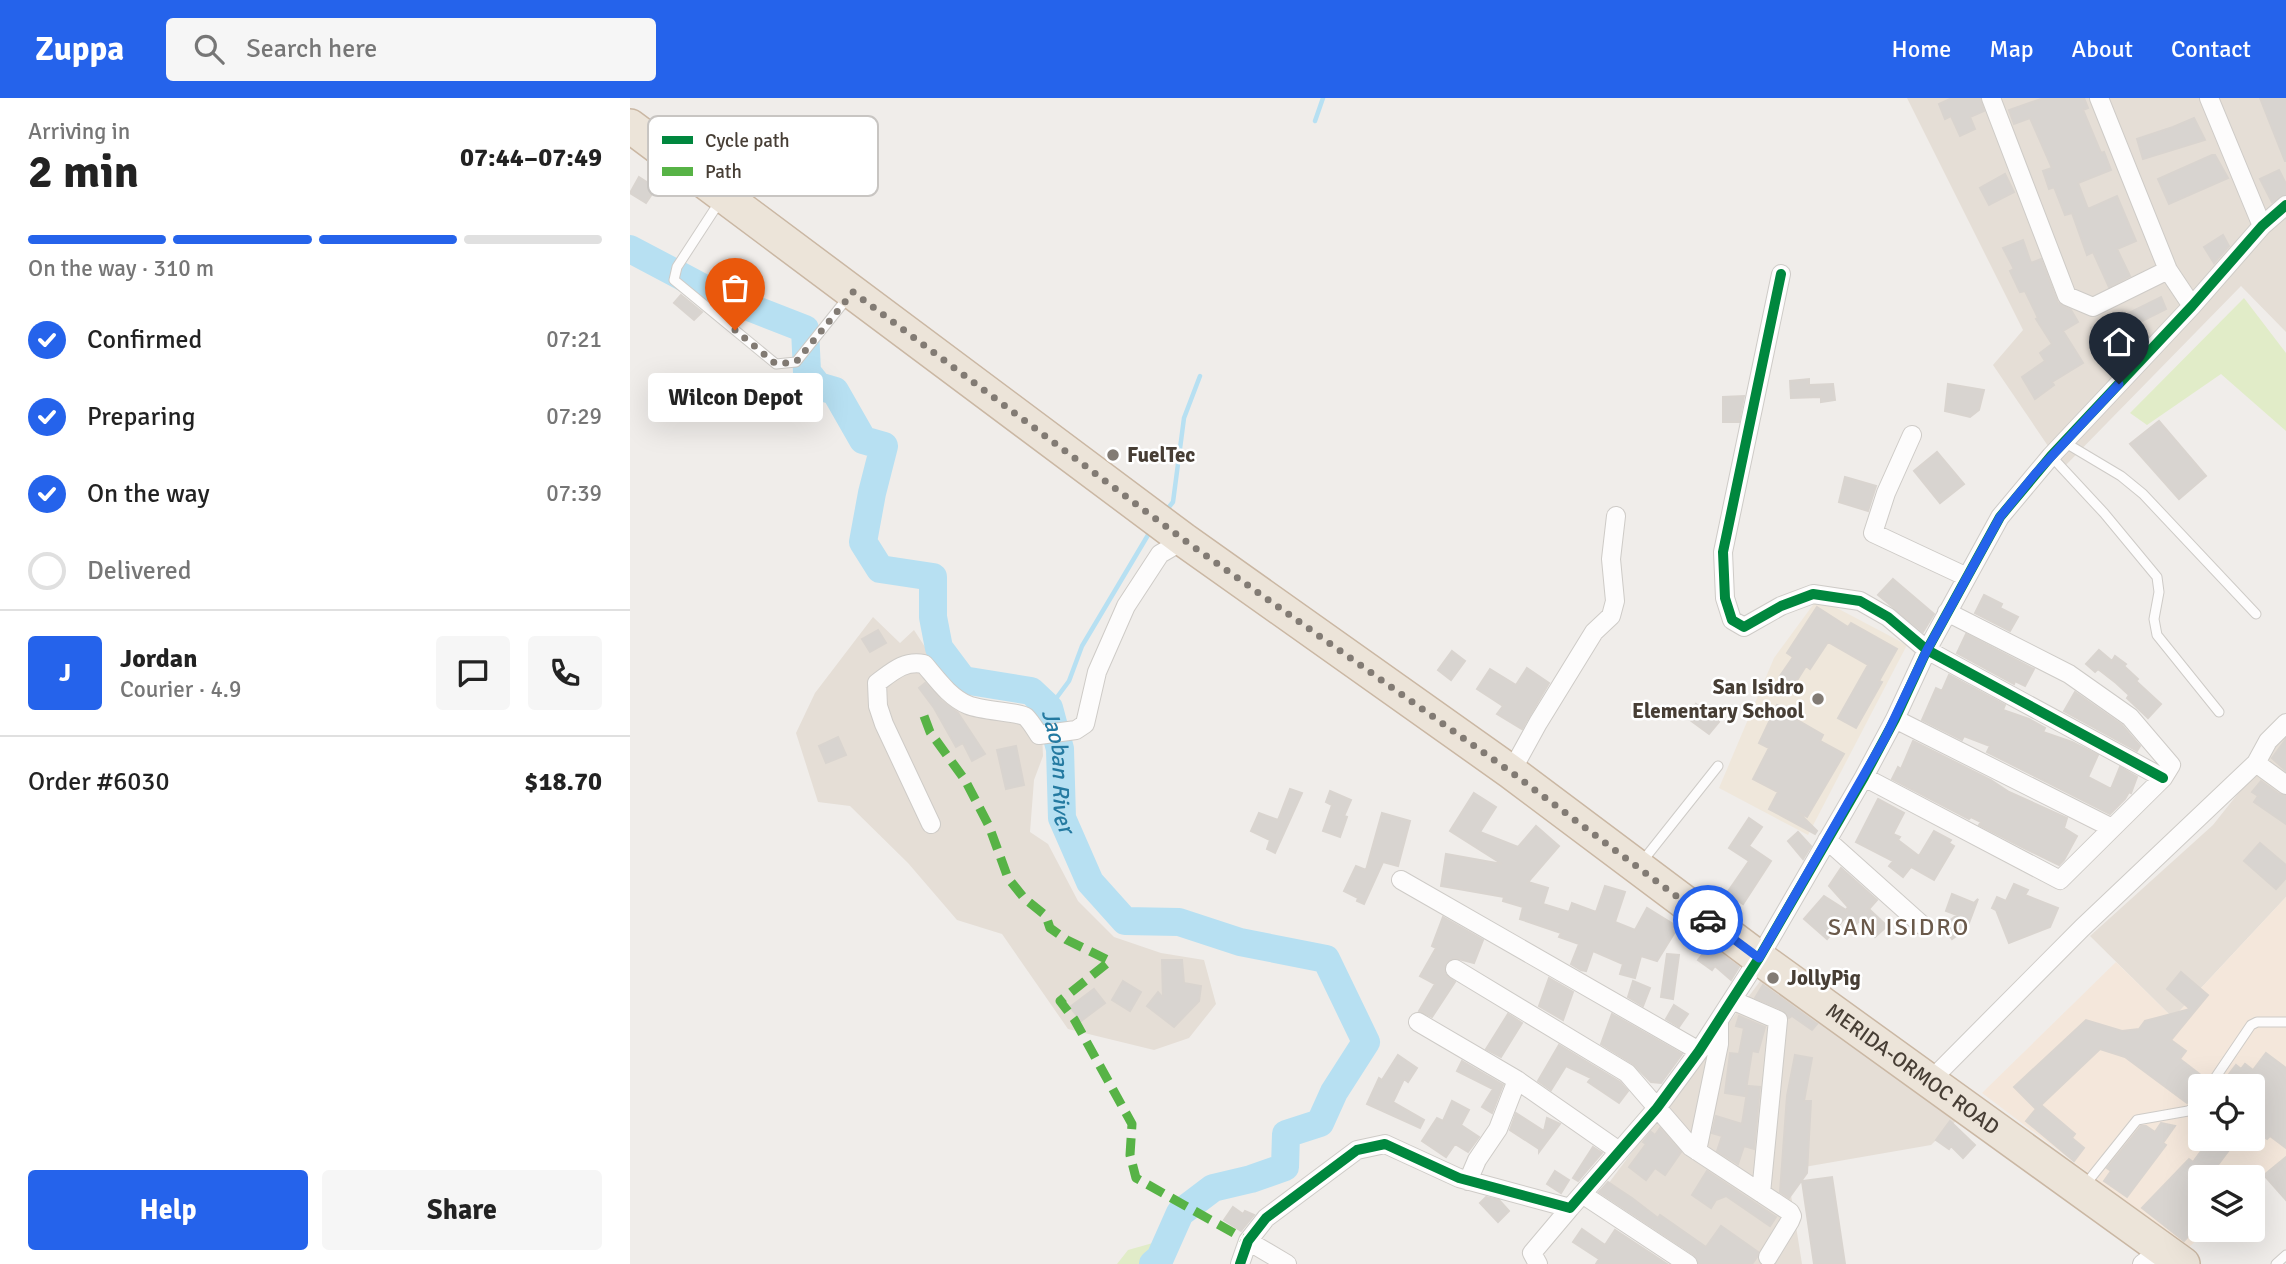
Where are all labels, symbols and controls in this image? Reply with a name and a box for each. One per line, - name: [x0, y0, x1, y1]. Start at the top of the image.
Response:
- search box: [166, 18, 656, 81]
- text: Zuppa: [35, 29, 124, 70]
- icon: search: [190, 30, 228, 68]
- text: Search here: [246, 33, 377, 65]
- text: Home: [1891, 34, 1951, 64]
- text: Map: [1989, 34, 2034, 64]
- text: About: [2072, 34, 2133, 64]
- text: Contact: [2171, 34, 2251, 64]
- legend: [648, 116, 878, 196]
- text: Arriving in: [28, 117, 130, 146]
- text: Cycle path: [705, 129, 790, 153]
- text: 07:44–07:49: [460, 142, 602, 174]
- text: 2 min: [28, 144, 139, 200]
- text: Path: [705, 160, 742, 184]
- text: On the way · 310 m: [28, 254, 214, 283]
- pin: [705, 258, 765, 330]
- icon: bag: [716, 269, 754, 307]
- pin: [2089, 312, 2149, 384]
- icon: check: [28, 321, 66, 359]
- icon: home: [2100, 323, 2138, 361]
- text: Confirmed: [87, 324, 202, 356]
- text: 07:21: [546, 325, 602, 354]
- callout: Wilcon Depot: [648, 372, 822, 421]
- text: Wilcon Depot: [668, 383, 803, 412]
- icon: check: [28, 398, 66, 436]
- text: Preparing: [87, 401, 195, 433]
- text: 07:29: [546, 402, 602, 431]
- place label: FuelTec: [1127, 442, 1195, 468]
- marker: FuelTec: [1105, 447, 1121, 463]
- icon: check: [28, 475, 66, 513]
- text: On the way: [87, 478, 210, 510]
- text: 07:39: [546, 479, 602, 508]
- text: Delivered: [87, 555, 192, 587]
- button: chat: [436, 636, 510, 710]
- button: phone: [528, 636, 602, 710]
- text: Jordan: [120, 643, 197, 675]
- text: J: [59, 657, 71, 689]
- place label: San Isidro Elementary School: [1632, 674, 1804, 724]
- text: Courier · 4.9: [120, 675, 241, 704]
- marker: San Isidro Elementary School: [1810, 691, 1826, 707]
- water label: Jaoban River: [1036, 706, 1083, 841]
- text: Order #6030: [28, 766, 169, 798]
- text: $18.70: [524, 766, 602, 798]
- courier: [1673, 885, 1743, 955]
- icon: car: [1689, 901, 1727, 939]
- district label: SAN ISIDRO: [1828, 912, 1970, 942]
- place label: JollyPig: [1787, 965, 1861, 991]
- marker: JollyPig: [1765, 970, 1781, 986]
- street label: MERIDA-ORMOC ROAD: [1821, 997, 2005, 1140]
- map controls: [2188, 1074, 2265, 1242]
- button: locate: [2188, 1074, 2265, 1151]
- button: layers: [2188, 1165, 2265, 1242]
- button: Help: [28, 1170, 308, 1250]
- button: Share: [322, 1170, 602, 1250]

